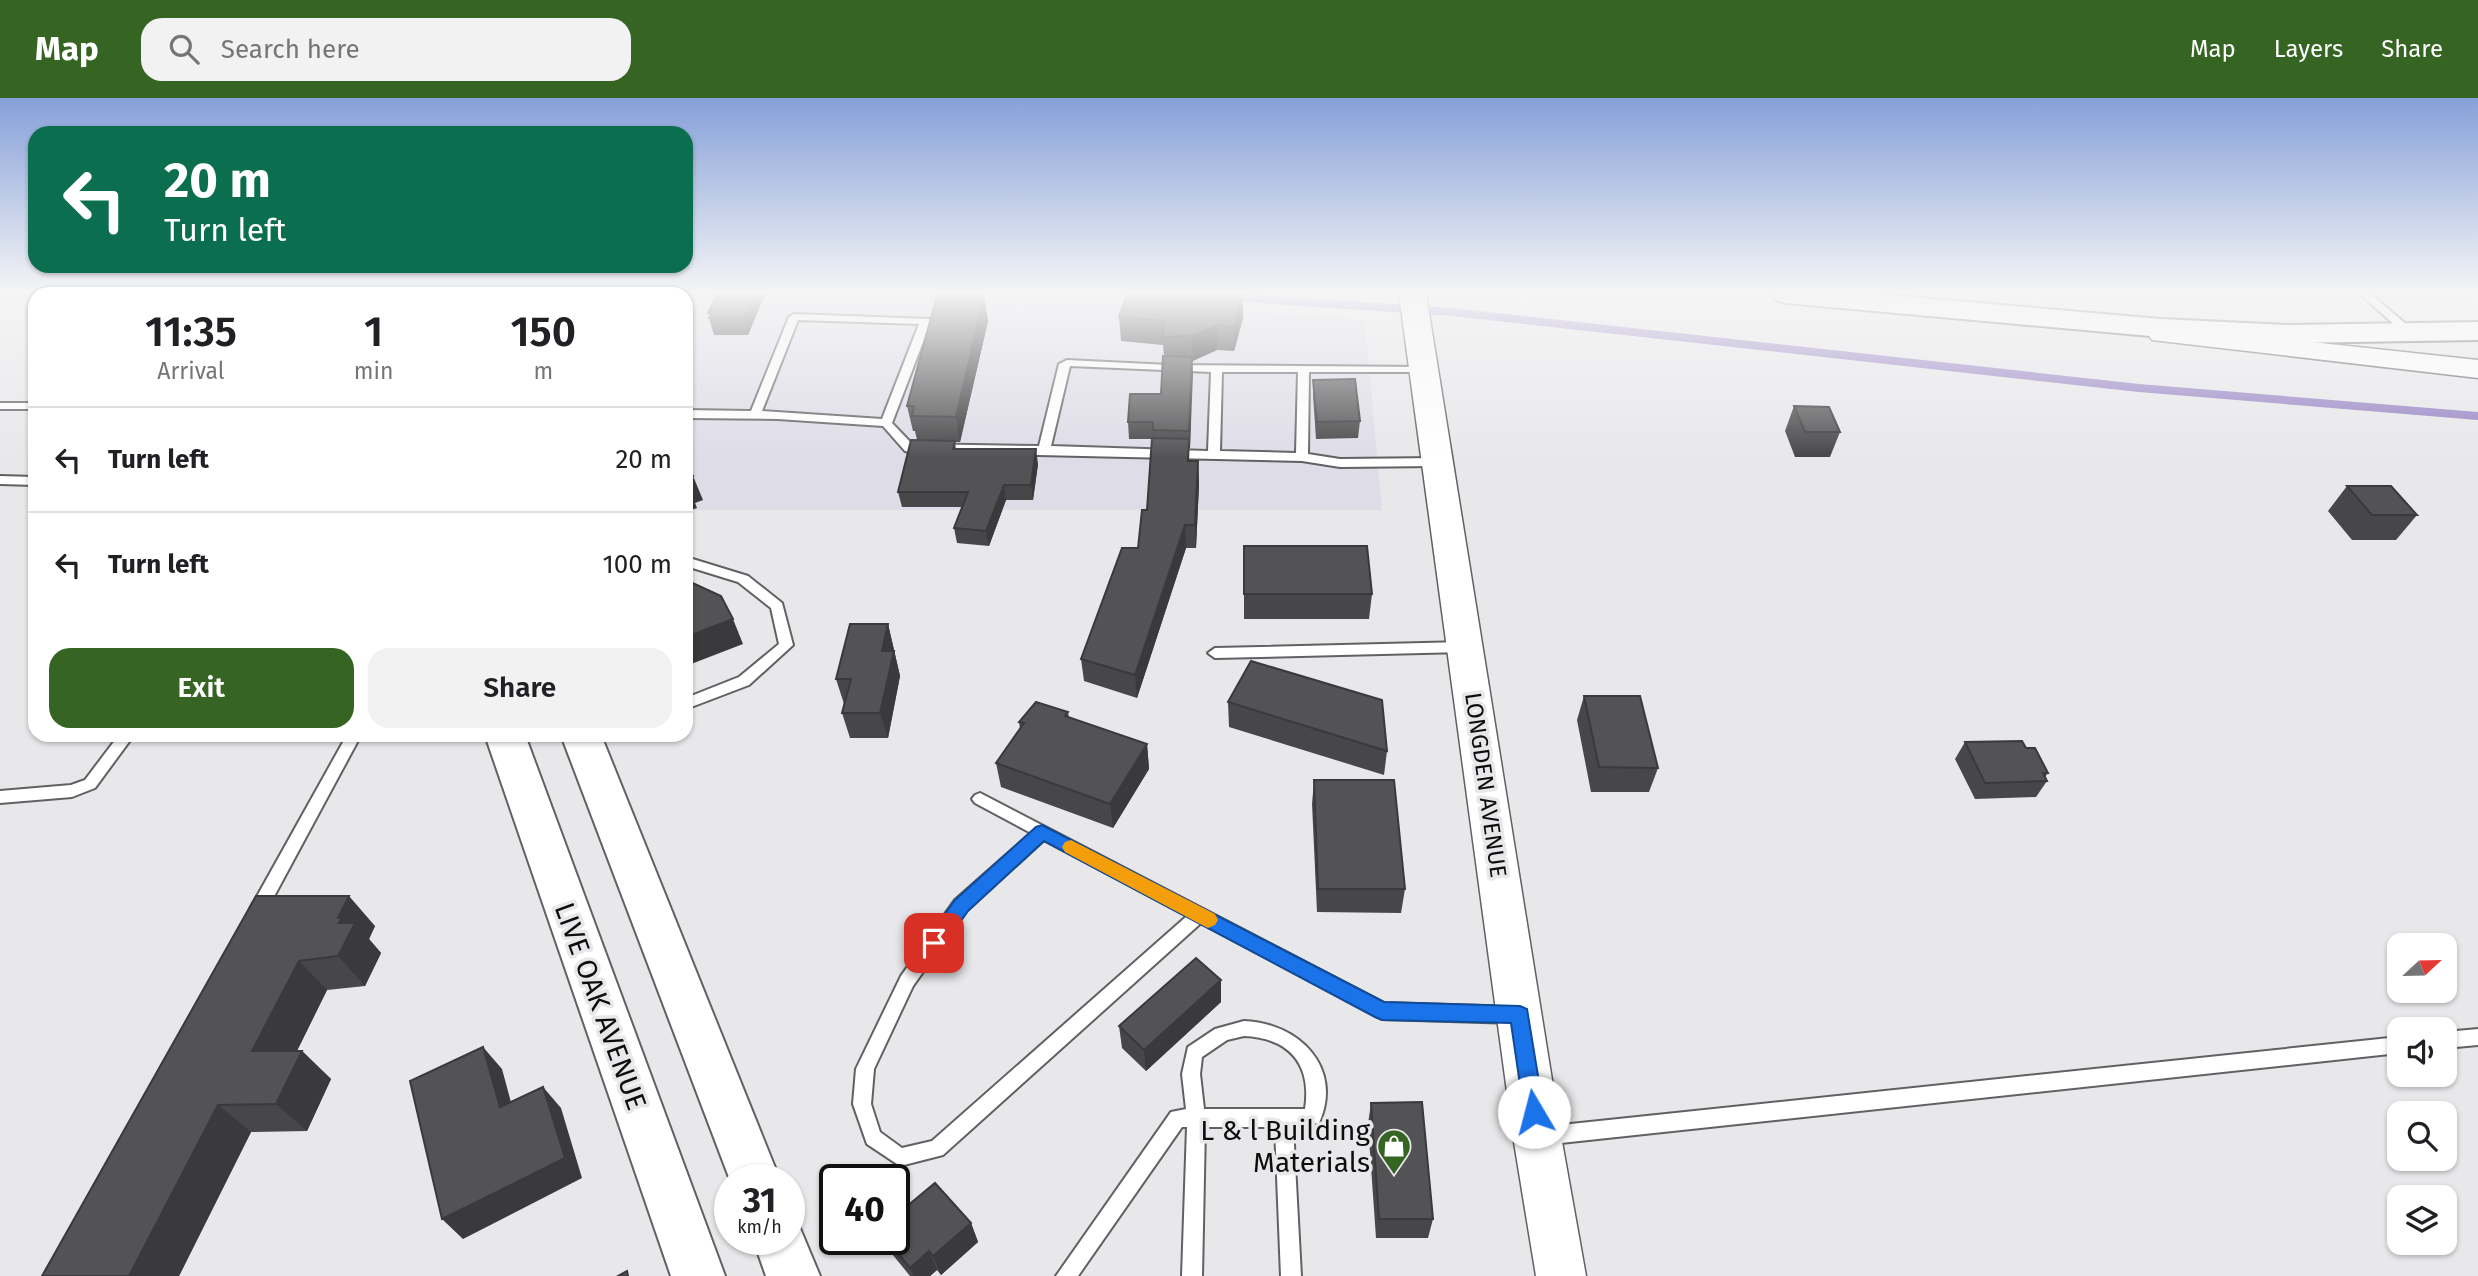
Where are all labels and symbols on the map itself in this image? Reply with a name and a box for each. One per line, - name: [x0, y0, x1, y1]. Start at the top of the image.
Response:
- street label: LONGDEN AVENUE: [1459, 691, 1513, 879]
- street label: LIVE OAK AVENUE: [548, 898, 653, 1114]
- pin: [904, 913, 964, 973]
- north arrow: [2387, 933, 2457, 1003]
- position arrow: [1497, 1075, 1571, 1149]
- place label: L & l Building Materials: [1200, 1114, 1370, 1179]
- shop icon: L & l Building Materials: [1375, 1127, 1413, 1176]
- speed limit sign: 40: [819, 1164, 910, 1255]

